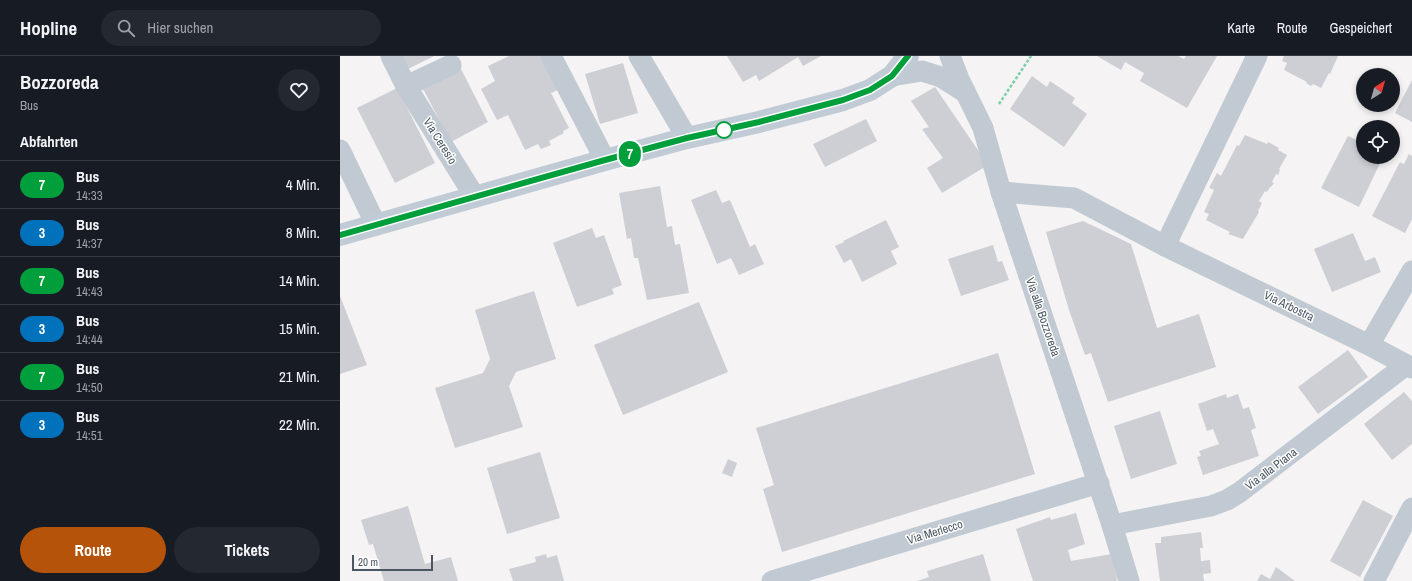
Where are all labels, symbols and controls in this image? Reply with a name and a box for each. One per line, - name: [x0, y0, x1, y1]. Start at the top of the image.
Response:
- search box: [101, 10, 381, 46]
- text: Hopline: [20, 15, 77, 41]
- icon: search: [115, 17, 137, 39]
- text: Hier suchen: [147, 17, 213, 38]
- text: Karte: [1227, 19, 1255, 37]
- text: Route: [1277, 19, 1307, 37]
- text: Gespeichert: [1329, 19, 1392, 37]
- north arrow: [1356, 68, 1400, 112]
- map controls: [1356, 68, 1400, 164]
- text: Bozzoreda: [20, 69, 99, 95]
- button: heart: [278, 69, 320, 111]
- text: Bus: [20, 97, 38, 114]
- street label: Via Ceresio: [419, 115, 461, 167]
- button: locate: [1356, 120, 1400, 164]
- unlabelled marker: [715, 121, 733, 139]
- text: Abfahrten: [20, 131, 78, 152]
- line badge: 7: [617, 141, 643, 167]
- text: 7: [627, 145, 633, 163]
- text: Bus: [76, 166, 99, 187]
- text: 4 Min.: [286, 174, 320, 195]
- text: 7: [39, 176, 45, 194]
- text: 14:33: [76, 187, 103, 204]
- text: Bus: [76, 214, 99, 235]
- text: 8 Min.: [286, 222, 320, 243]
- text: 3: [39, 224, 45, 242]
- text: 14:37: [76, 235, 103, 252]
- text: Bus: [76, 262, 99, 283]
- text: 14 Min.: [279, 270, 320, 291]
- text: 7: [39, 272, 45, 290]
- street label: Via alla Bozzoreda: [1022, 275, 1064, 359]
- text: 14:43: [76, 283, 103, 300]
- street label: Via Arbostra: [1261, 287, 1317, 325]
- text: Bus: [76, 310, 99, 331]
- text: 15 Min.: [279, 318, 320, 339]
- text: 3: [39, 320, 45, 338]
- text: 14:44: [76, 331, 103, 348]
- text: Bus: [76, 358, 99, 379]
- text: 21 Min.: [279, 366, 320, 387]
- text: 7: [39, 368, 45, 386]
- text: 14:50: [76, 379, 103, 396]
- text: Bus: [76, 406, 99, 427]
- text: 22 Min.: [279, 414, 320, 435]
- text: 3: [39, 416, 45, 434]
- text: 14:51: [76, 427, 103, 444]
- street label: Via alla Piana: [1242, 444, 1301, 494]
- street label: Via Merlecco: [905, 516, 965, 548]
- button: Route: [20, 527, 166, 573]
- button: Tickets: [174, 527, 320, 573]
- scale bar: [352, 553, 433, 572]
- text: 20 m: [358, 555, 378, 569]

